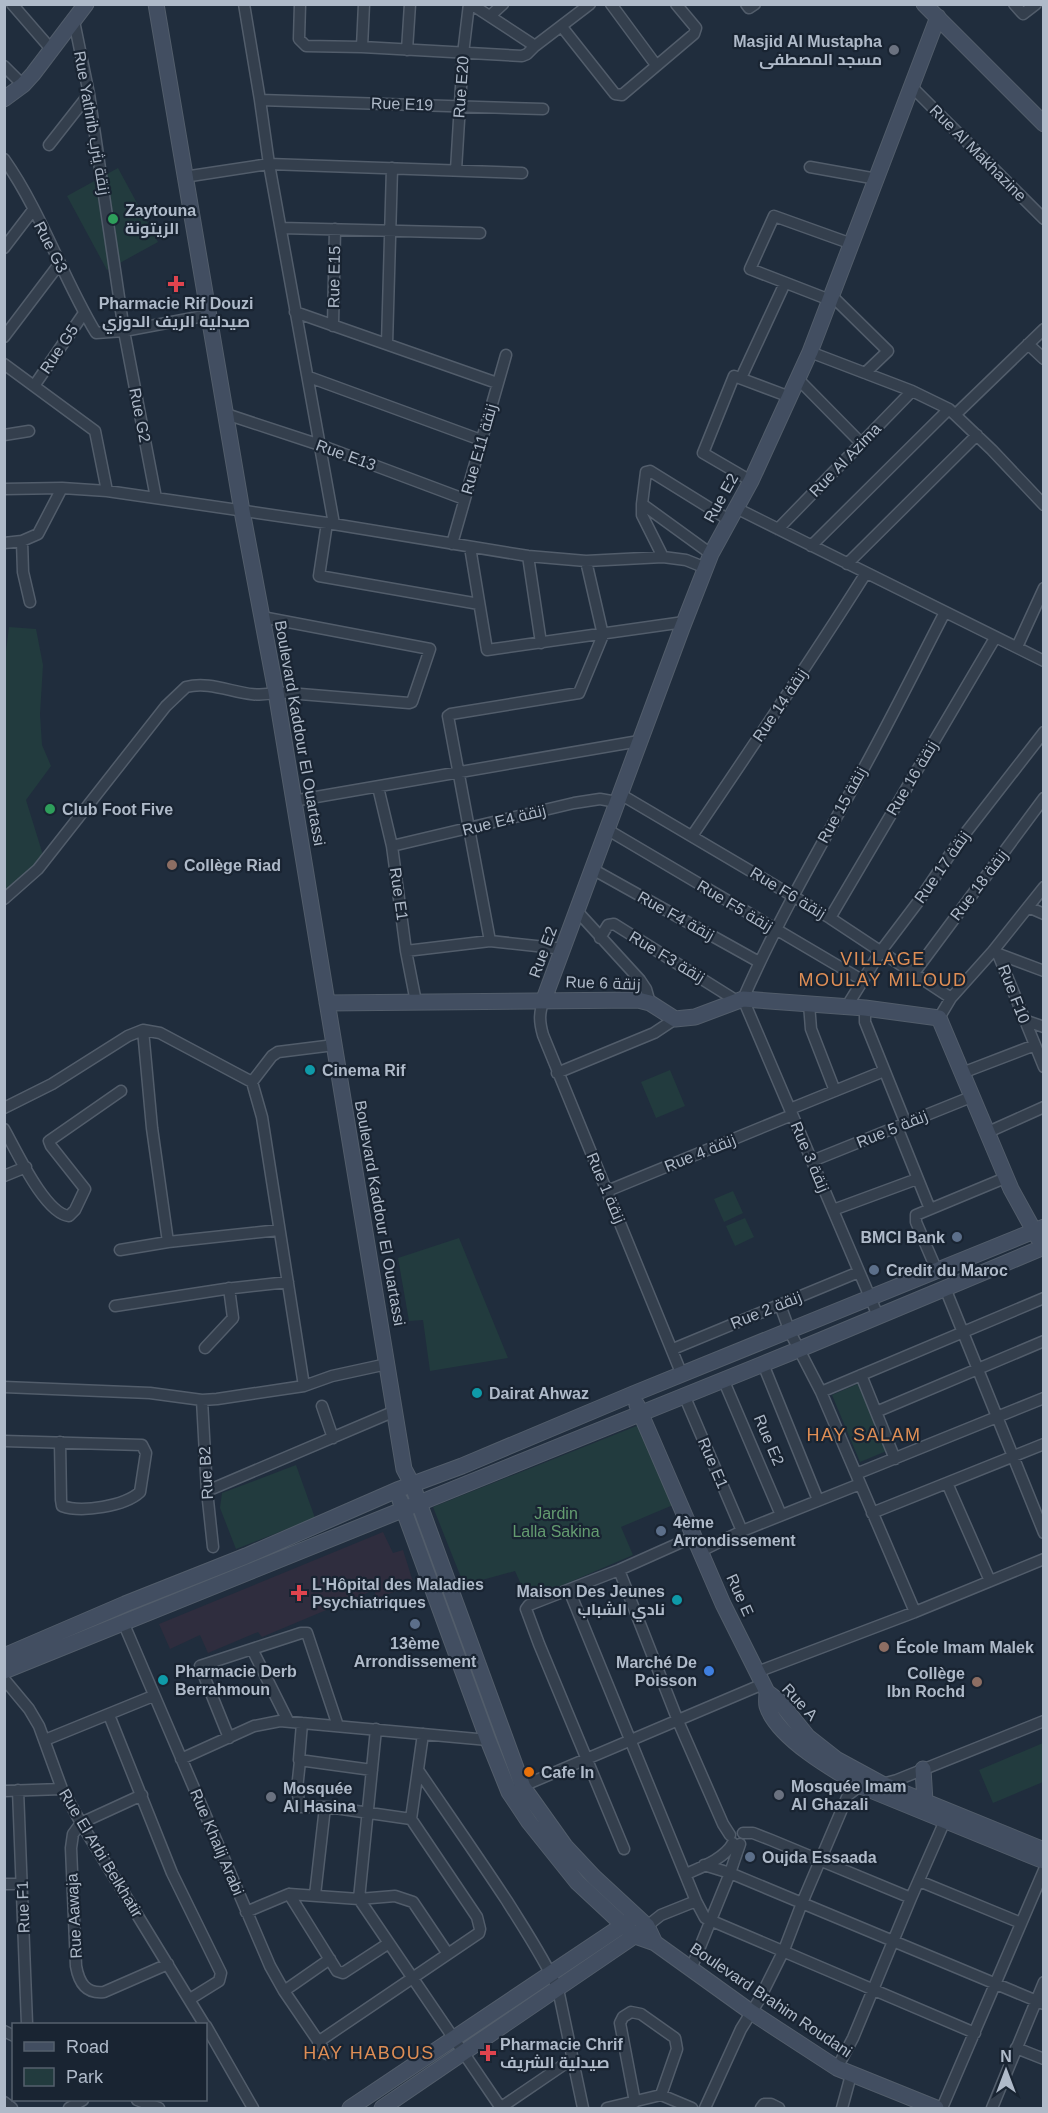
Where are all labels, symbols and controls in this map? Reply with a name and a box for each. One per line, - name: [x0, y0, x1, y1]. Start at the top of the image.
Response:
- place label: Masjid Al Mustapha مسجد المصطفى: [733, 33, 882, 69]
- marker: Masjid Al Mustapha مسجد المصطفى: [887, 43, 901, 57]
- street label: Rue Yathrib زنقة يثرب: [70, 49, 113, 197]
- street label: Rue E20: [450, 55, 472, 119]
- street label: Rue E19: [371, 94, 434, 114]
- street label: Rue Al Makhazine: [926, 101, 1030, 205]
- place label: Zaytouna الزيتونة: [125, 202, 196, 238]
- marker: Zaytouna الزيتونة: [106, 212, 120, 226]
- street label: Rue G3: [31, 219, 71, 276]
- street label: Rue E15: [325, 246, 343, 308]
- marker: Pharmacie Rif Douzi صيدلية الريف الدوزي: [169, 277, 183, 291]
- place label: Pharmacie Rif Douzi صيدلية الريف الدوزي: [99, 295, 253, 334]
- street label: Rue G5: [37, 321, 82, 377]
- street label: Rue G2: [126, 386, 154, 444]
- street label: Rue E11 زنقة: [458, 402, 501, 497]
- street label: Rue Al Azima: [806, 420, 884, 500]
- street label: Rue E13: [314, 436, 378, 474]
- street label: Rue E2: [701, 470, 741, 525]
- street label: Boulevard Kaddour El Ouartassi: [272, 619, 328, 847]
- street label: Rue 14 زنقة: [749, 665, 811, 745]
- street label: Rue 16 زنقة: [883, 738, 942, 819]
- street label: Rue 15 زنقة: [814, 764, 871, 846]
- place label: Club Foot Five: [62, 801, 173, 818]
- street label: Rue E4 زنقة: [460, 801, 548, 840]
- marker: Club Foot Five: [43, 802, 57, 816]
- street label: Rue 17 زنقة: [911, 828, 974, 907]
- street label: Rue 18 زنقة: [947, 846, 1012, 924]
- place label: Collège Riad: [184, 857, 281, 874]
- marker: Collège Riad: [165, 858, 179, 872]
- street label: Rue F6 زنقة: [747, 864, 829, 923]
- street label: Rue E1: [387, 866, 411, 922]
- street label: Rue F5 زنقة: [694, 877, 776, 936]
- street label: Rue F4 زنقة: [634, 888, 717, 945]
- street label: Rue E2: [526, 924, 560, 980]
- street label: Rue F3 زنقة: [626, 928, 708, 987]
- district label: VILLAGE MOULAY MILOUD: [799, 949, 967, 990]
- street label: Rue F10: [995, 962, 1033, 1026]
- street label: Rue 6 زنقة: [565, 973, 641, 994]
- place label: Cinema Rif: [322, 1062, 406, 1079]
- marker: Cinema Rif: [303, 1063, 317, 1077]
- street label: Boulevard Kaddour El Ouartassi: [352, 1099, 408, 1327]
- street label: Rue 5 زنقة: [854, 1107, 930, 1152]
- street label: Rue 3 زنقة: [787, 1119, 832, 1195]
- street label: Rue 4 زنقة: [662, 1131, 738, 1176]
- street label: Rue 1 زنقة: [583, 1150, 628, 1226]
- place label: BMCI Bank: [861, 1229, 945, 1246]
- marker: BMCI Bank: [950, 1230, 964, 1244]
- place label: Credit du Maroc: [886, 1262, 1008, 1279]
- marker: Credit du Maroc: [867, 1263, 881, 1277]
- street label: Rue 2 زنقة: [728, 1288, 804, 1333]
- place label: Dairat Ahwaz: [489, 1385, 589, 1402]
- marker: Dairat Ahwaz: [470, 1386, 484, 1400]
- street label: Rue E2: [751, 1412, 787, 1468]
- district label: HAY SALAM: [807, 1425, 921, 1445]
- street label: Rue E1: [695, 1435, 731, 1491]
- street label: Rue B2: [196, 1446, 216, 1500]
- park label: Jardin Lalla Sakina: [512, 1505, 600, 1540]
- place label: 4ème Arrondissement: [673, 1514, 796, 1549]
- marker: 4ème Arrondissement: [654, 1524, 668, 1538]
- street label: Rue E: [723, 1571, 757, 1619]
- place label: L'Hôpital des Maladies Psychiatriques: [312, 1576, 484, 1611]
- place label: Maison Des Jeunes نادي الشباب: [517, 1583, 665, 1622]
- marker: L'Hôpital des Maladies Psychiatriques: [290, 1584, 308, 1602]
- marker: Maison Des Jeunes نادي الشباب: [670, 1593, 684, 1607]
- marker: 13ème Arrondissement: [408, 1617, 422, 1631]
- place label: 13ème Arrondissement: [354, 1635, 477, 1670]
- place label: École Imam Malek: [896, 1638, 1034, 1656]
- marker: École Imam Malek: [877, 1640, 891, 1654]
- place label: Marché De Poisson: [616, 1654, 697, 1689]
- place label: Pharmacie Derb Berrahmoun: [175, 1663, 297, 1698]
- marker: Marché De Poisson: [702, 1664, 716, 1678]
- place label: Collège Ibn Rochd: [887, 1665, 965, 1700]
- marker: Pharmacie Derb Berrahmoun: [156, 1673, 170, 1687]
- marker: Collège Ibn Rochd: [970, 1675, 984, 1689]
- street label: Rue A: [779, 1680, 821, 1724]
- place label: Cafe In: [541, 1764, 594, 1781]
- marker: Cafe In: [522, 1765, 536, 1779]
- place label: Mosquée Imam Al Ghazali: [791, 1778, 907, 1813]
- place label: Mosquée Al Hasina: [283, 1780, 356, 1815]
- street label: Rue El Arbi Belkhatir: [56, 1786, 146, 1921]
- street label: Rue Khalij Arabi: [187, 1786, 247, 1898]
- marker: Mosquée Imam Al Ghazali: [772, 1788, 786, 1802]
- marker: Mosquée Al Hasina: [264, 1790, 278, 1804]
- place label: Oujda Essaada: [762, 1849, 877, 1866]
- marker: Oujda Essaada: [743, 1850, 757, 1864]
- street label: Rue Aawaja: [63, 1873, 85, 1959]
- street label: Rue F1: [14, 1880, 32, 1934]
- street label: Boulevard Brahim Roudani: [687, 1939, 855, 2061]
- legend: [12, 2023, 207, 2101]
- place label: Pharmacie Chrif صيدلية الشريف: [500, 2036, 623, 2072]
- text: Road: [66, 2037, 109, 2057]
- north arrow: [976, 2041, 1036, 2101]
- district label: HAY HABOUS: [303, 2043, 435, 2063]
- marker: Pharmacie Chrif صيدلية الشريف: [481, 2046, 495, 2060]
- text: N: [1000, 2048, 1012, 2065]
- text: Park: [66, 2067, 104, 2087]

